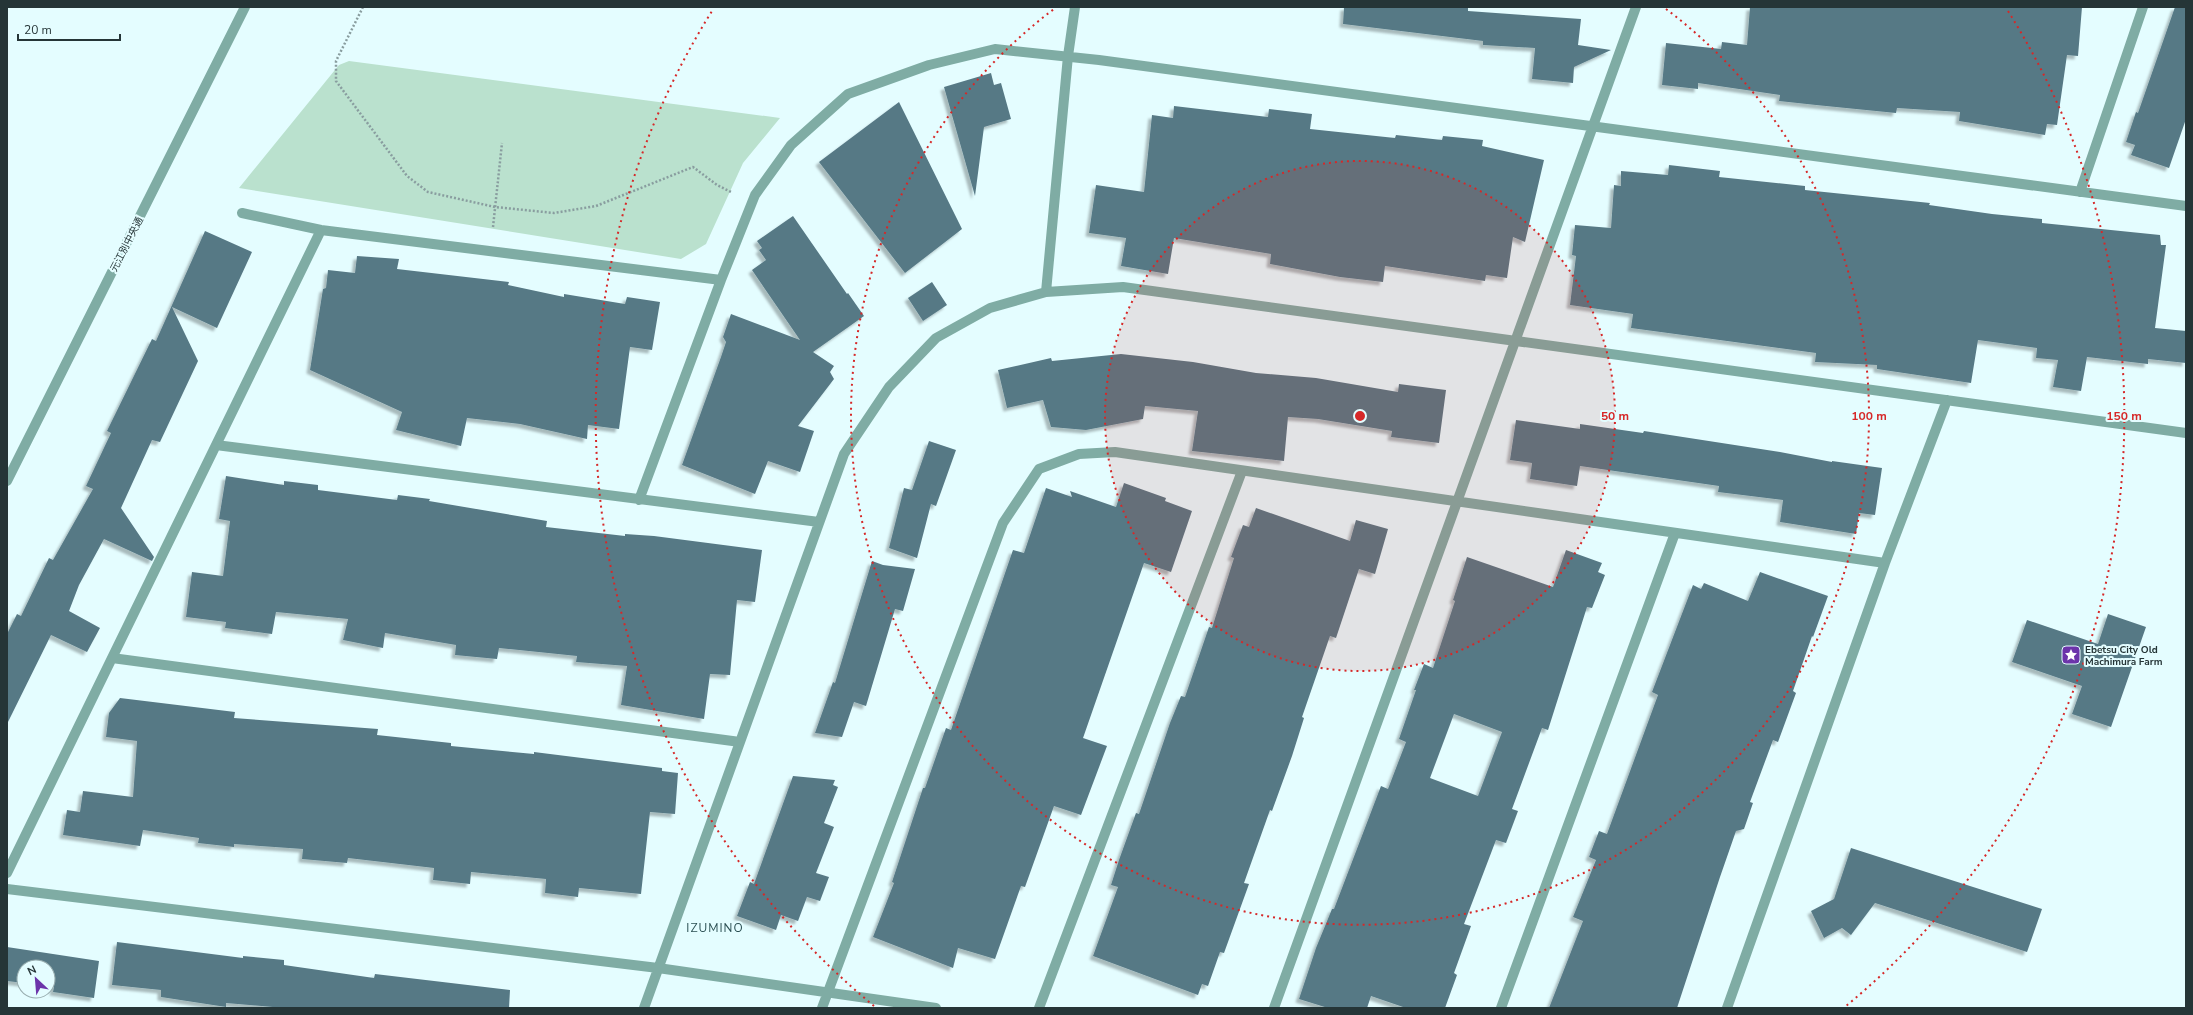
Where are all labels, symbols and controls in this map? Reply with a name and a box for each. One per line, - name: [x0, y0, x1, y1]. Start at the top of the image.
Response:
- scale bar: [18, 16, 120, 42]
- text: 20 m: [24, 22, 52, 38]
- street label: 元江別中央通: [107, 215, 147, 274]
- text: 50 m: [1601, 408, 1629, 424]
- text: 100 m: [1851, 408, 1887, 424]
- text: 150 m: [2106, 408, 2142, 424]
- centre of rings: [1353, 409, 1367, 423]
- place label: Ebetsu City Old Machimura Farm: [2085, 643, 2163, 669]
- place icon: Ebetsu City Old Machimura Farm: [2060, 644, 2082, 666]
- district label: IZUMINO: [686, 920, 744, 936]
- north arrow: [16, 959, 56, 999]
- text: N: [25, 962, 39, 979]

